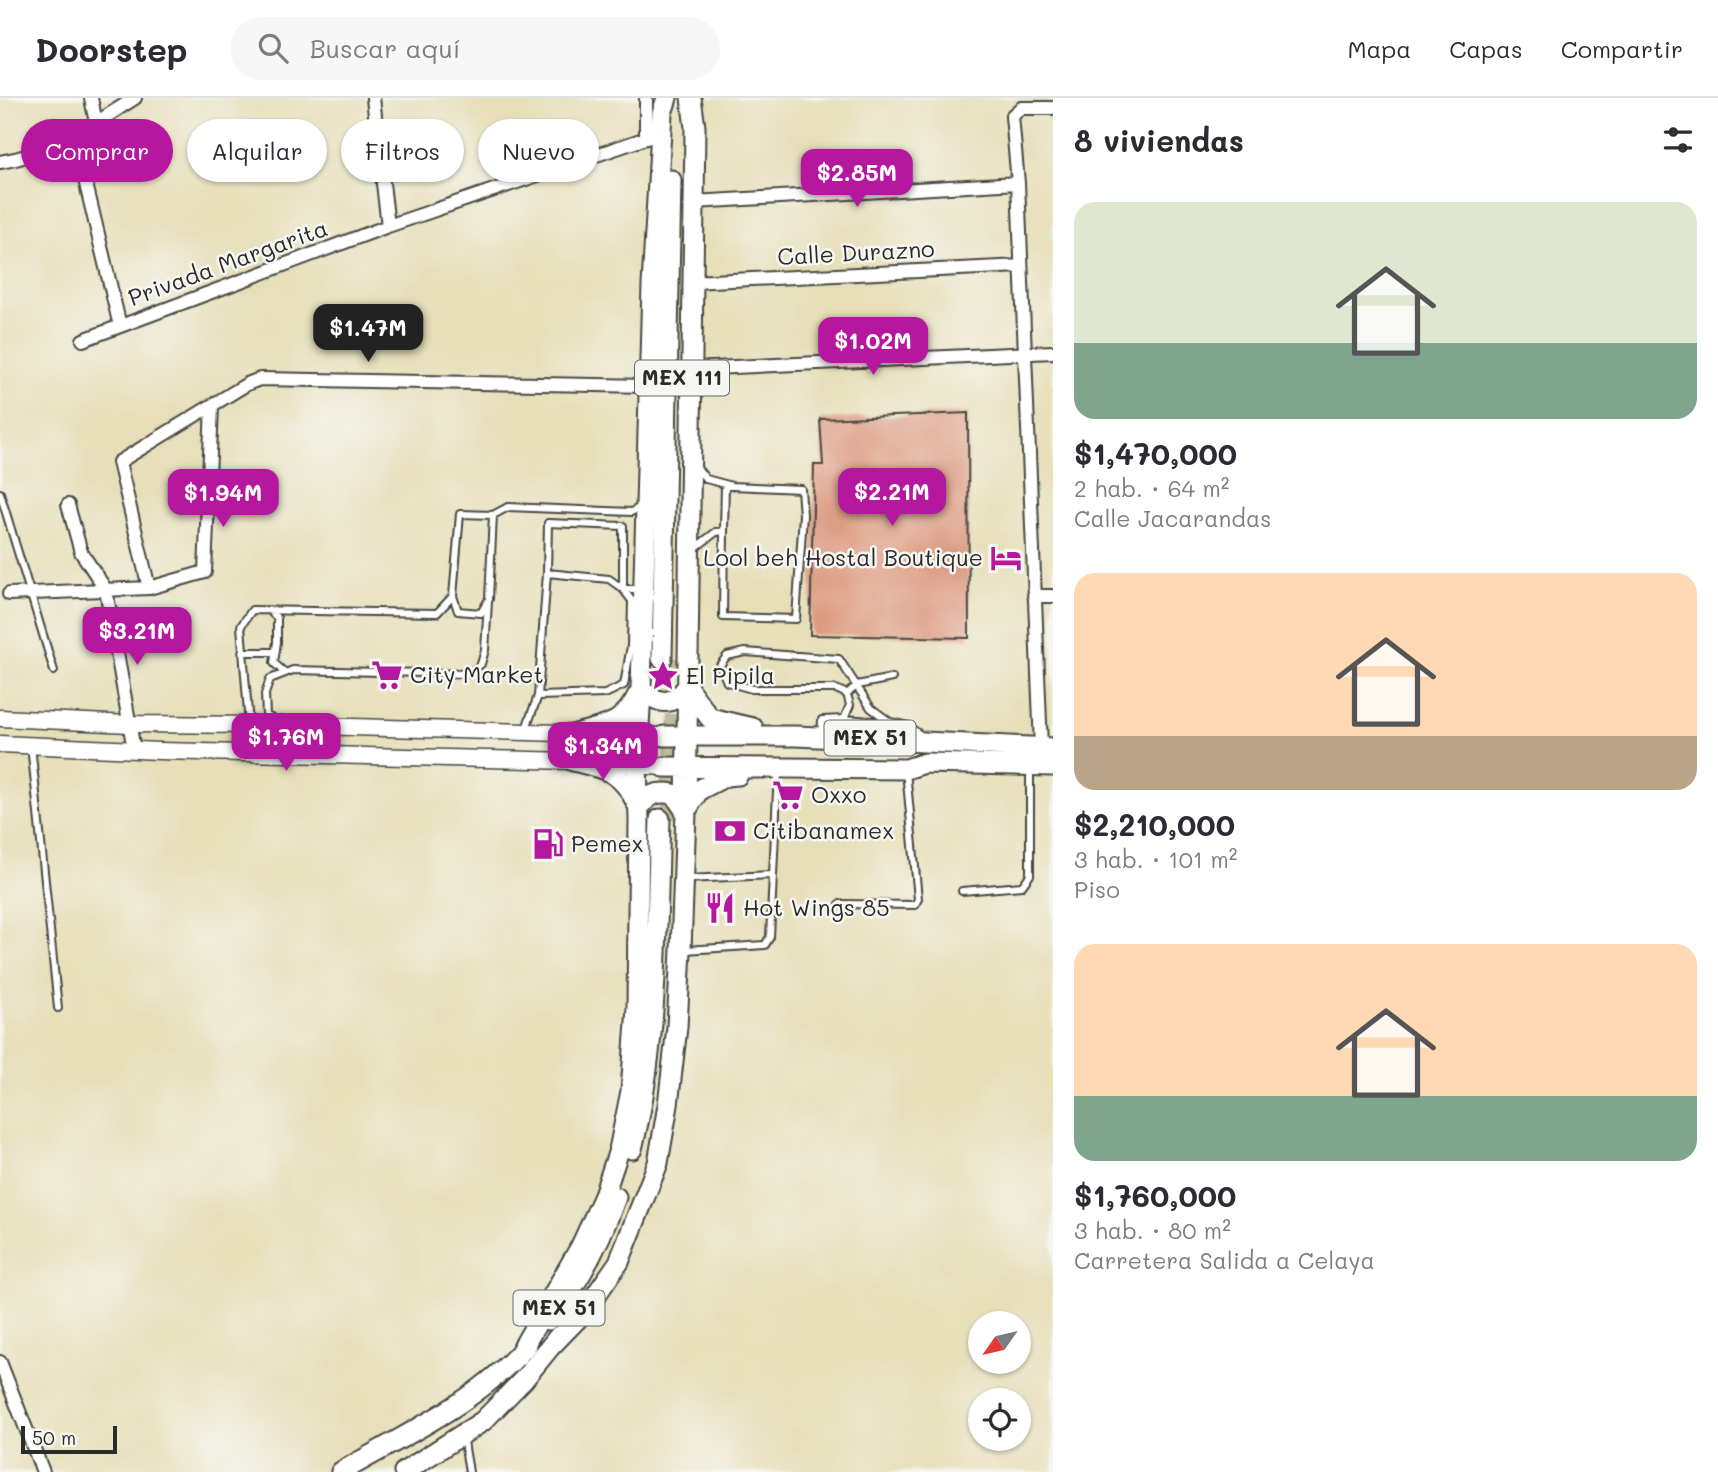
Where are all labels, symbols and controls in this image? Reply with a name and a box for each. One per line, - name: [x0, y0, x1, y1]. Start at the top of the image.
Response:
- search box: [230, 17, 720, 80]
- text: Doorstep: [35, 27, 188, 70]
- icon: search: [254, 29, 292, 67]
- text: Buscar aquí: [310, 31, 461, 65]
- text: Mapa: [1347, 33, 1411, 64]
- text: Capas: [1449, 33, 1523, 64]
- text: Compartir: [1561, 33, 1683, 64]
- chip: Comprar: [21, 119, 173, 182]
- chip: Alquilar: [187, 119, 327, 182]
- chip: Filtros: [341, 119, 464, 182]
- chip: Nuevo: [478, 119, 599, 182]
- text: 8 viviendas: [1074, 120, 1244, 160]
- icon: filters: [1659, 121, 1697, 159]
- pin: $2.85M: [800, 150, 914, 209]
- text: $2.85M: [817, 157, 897, 187]
- street label: Privada Margarita: [124, 212, 332, 312]
- street label: Calle Durazno: [777, 233, 935, 271]
- icon: home: [1323, 248, 1449, 374]
- pin: $1.47M: [311, 304, 425, 364]
- text: $1.47M: [329, 312, 407, 342]
- pin: $1.02M: [816, 317, 930, 377]
- text: $1.02M: [834, 325, 912, 355]
- road number: MEX 111: [635, 360, 729, 396]
- text: $1,470,000: [1074, 433, 1237, 473]
- pin: $2.21M: [835, 468, 949, 528]
- pin: $1.94M: [166, 470, 280, 529]
- text: 2 hab. · 64 m²: [1074, 473, 1229, 503]
- text: $2.21M: [854, 476, 930, 506]
- text: $1.94M: [184, 477, 262, 507]
- text: Calle Jacarandas: [1074, 503, 1271, 533]
- hotel icon: Lool beh Hostal Boutique: [989, 541, 1023, 575]
- place label: Lool beh Hostal Boutique: [703, 542, 983, 572]
- pin: $3.21M: [80, 608, 194, 667]
- text: $3.21M: [99, 615, 175, 645]
- icon: home: [1323, 619, 1449, 745]
- supermarket icon: City Market: [370, 658, 404, 692]
- place label: City Market: [410, 659, 544, 689]
- place icon: El Pipila: [646, 659, 680, 693]
- place label: El Pipila: [686, 660, 775, 690]
- pin: $1.76M: [229, 714, 343, 773]
- road number: MEX 51: [824, 720, 916, 756]
- text: $1.76M: [248, 721, 324, 751]
- pin: $1.34M: [546, 722, 660, 782]
- text: $1.34M: [564, 730, 642, 760]
- supermarket icon: Oxxo: [771, 778, 805, 812]
- place label: Oxxo: [811, 779, 866, 809]
- text: $2,210,000: [1074, 804, 1235, 844]
- bank icon: Citibanamex: [713, 814, 747, 848]
- place label: Citibanamex: [753, 815, 894, 845]
- fuel station icon: Pemex: [531, 827, 565, 861]
- place label: Pemex: [571, 828, 644, 858]
- text: 3 hab. · 101 m²: [1074, 844, 1237, 874]
- text: Piso: [1074, 874, 1120, 904]
- restaurant icon: Hot Wings 85: [703, 891, 737, 925]
- place label: Hot Wings 85: [743, 892, 890, 922]
- icon: home: [1323, 990, 1449, 1116]
- text: $1,760,000: [1074, 1175, 1236, 1215]
- text: 3 hab. · 80 m²: [1074, 1215, 1231, 1245]
- text: Carretera Salida a Celaya: [1074, 1245, 1375, 1275]
- road number: MEX 51: [514, 1290, 604, 1326]
- north arrow: [968, 1311, 1031, 1374]
- map controls: [968, 1311, 1031, 1451]
- button: locate: [968, 1388, 1031, 1451]
- scale bar: [21, 1423, 117, 1455]
- text: 50 m: [32, 1425, 76, 1450]

